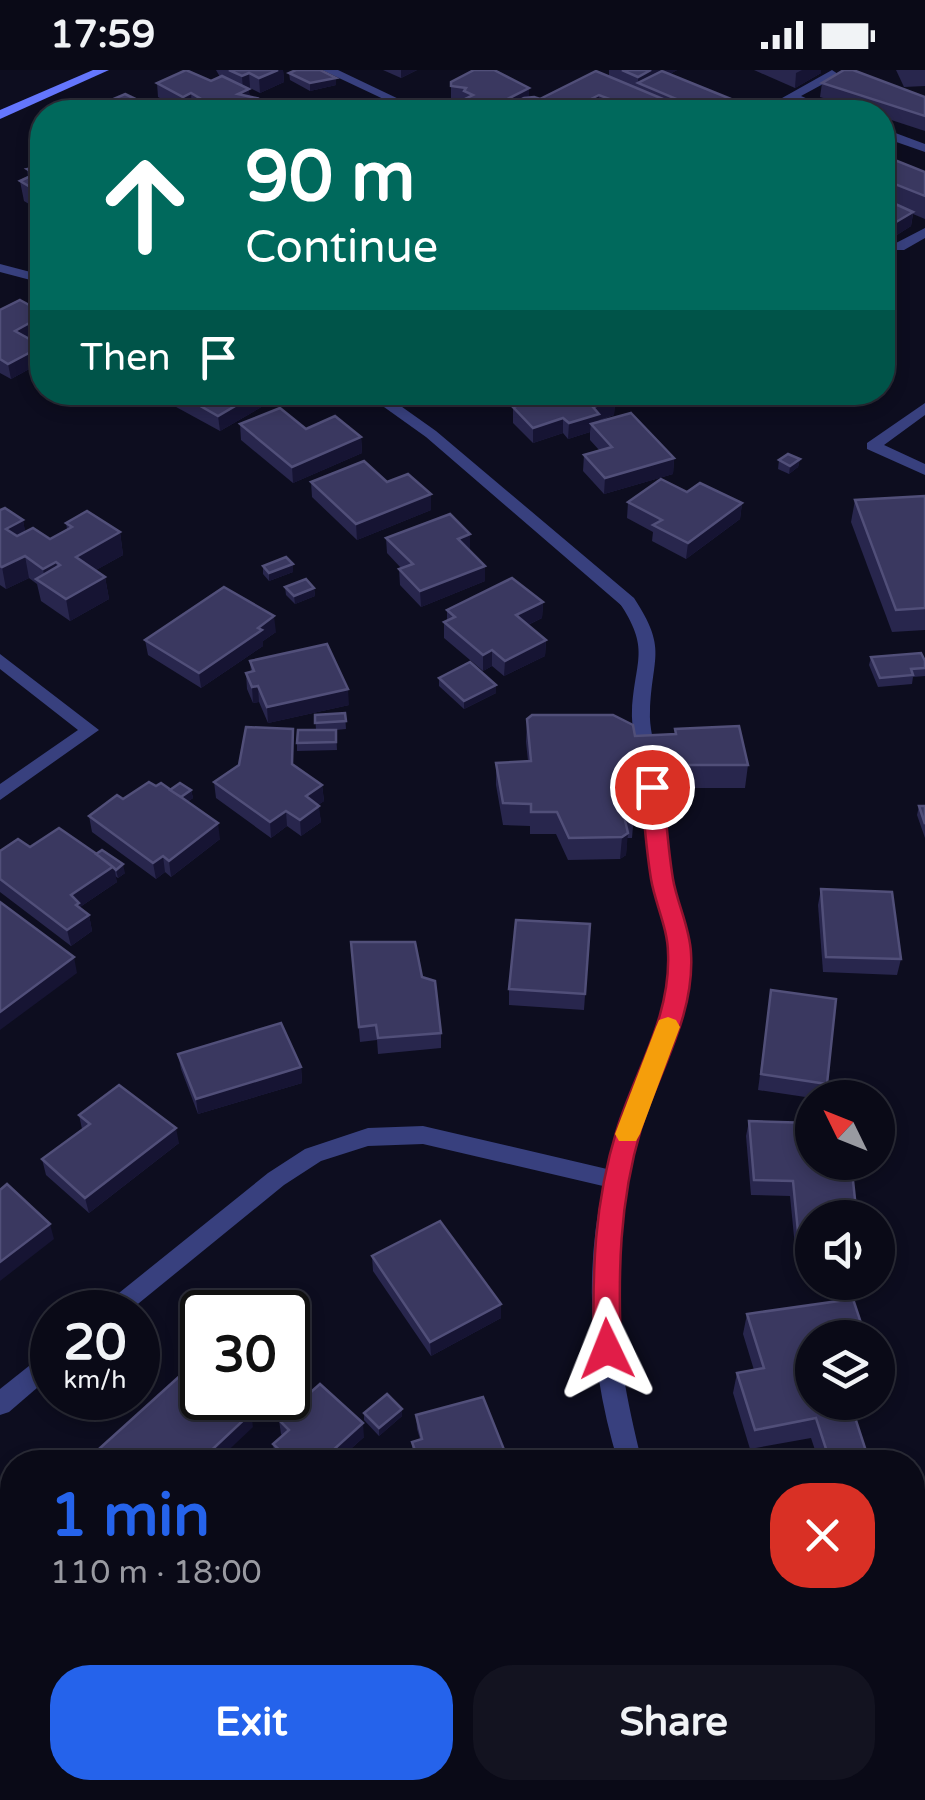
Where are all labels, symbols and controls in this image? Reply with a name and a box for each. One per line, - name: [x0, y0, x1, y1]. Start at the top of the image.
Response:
- text: 17:59: [50, 12, 155, 58]
- text: 90 m: [245, 136, 415, 220]
- icon: ahead: [80, 140, 210, 270]
- text: Continue: [245, 221, 438, 275]
- icon: arrive: [191, 330, 246, 385]
- text: Then: [80, 335, 171, 381]
- pin: [610, 745, 695, 830]
- icon: arrive: [625, 760, 680, 815]
- north arrow: [795, 1080, 895, 1180]
- map controls: [795, 1080, 895, 1420]
- button: sound: [795, 1200, 895, 1300]
- speed limit sign: 30: [180, 1290, 310, 1420]
- position arrow: [555, 1297, 659, 1401]
- text: 20: [64, 1313, 126, 1373]
- button: layers: [795, 1320, 895, 1420]
- text: km/h: [64, 1365, 126, 1395]
- text: 1 min: [50, 1480, 210, 1552]
- button: close: [770, 1483, 875, 1588]
- text: 110 m · 18:00: [50, 1554, 262, 1592]
- button: Exit: [50, 1665, 453, 1780]
- button: Share: [473, 1665, 875, 1780]

